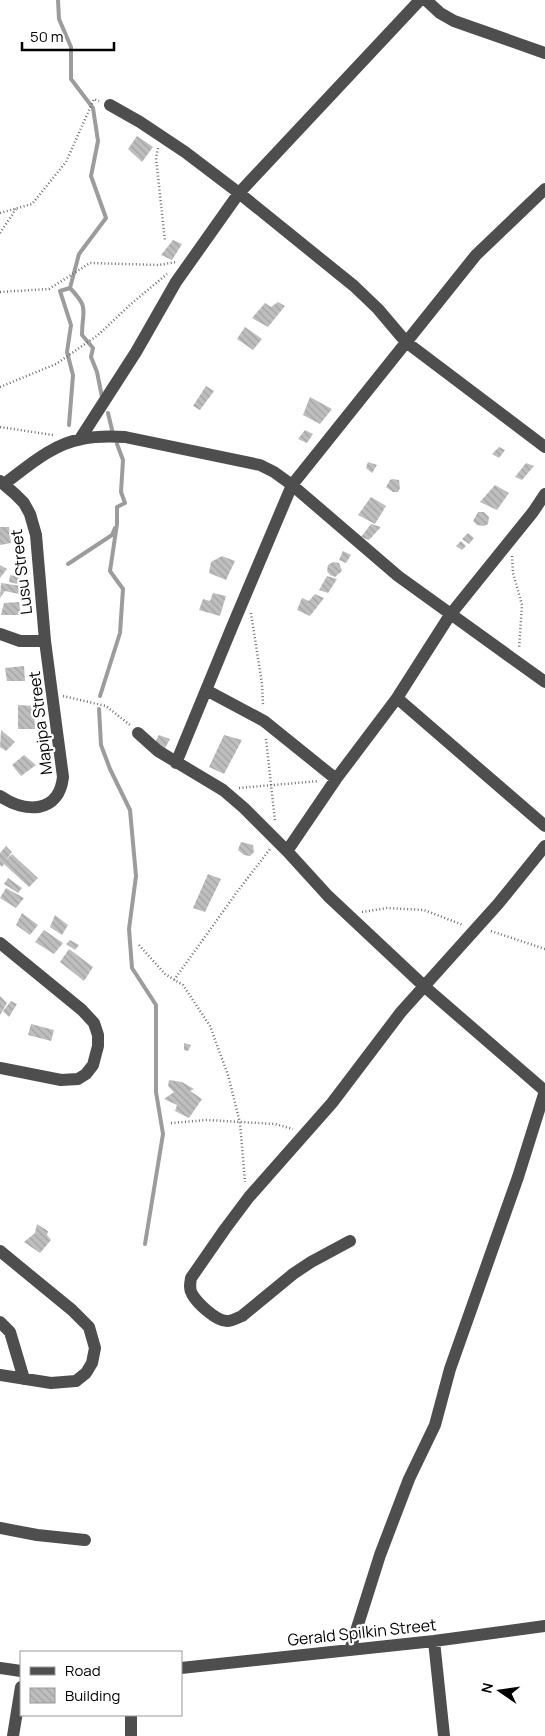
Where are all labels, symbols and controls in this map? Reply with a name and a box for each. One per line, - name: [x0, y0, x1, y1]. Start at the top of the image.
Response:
- scale bar: [22, 20, 115, 52]
- text: 50 m: [30, 26, 64, 47]
- street label: Lusu Street: [5, 528, 37, 616]
- street label: Mapipa Street: [23, 670, 57, 776]
- street label: Gerald Spilkin Street: [286, 1613, 438, 1651]
- legend: [20, 1651, 182, 1716]
- text: Road: [65, 1660, 101, 1681]
- north arrow: [475, 1666, 525, 1716]
- text: N: [476, 1681, 497, 1695]
- text: Building: [65, 1685, 120, 1706]

